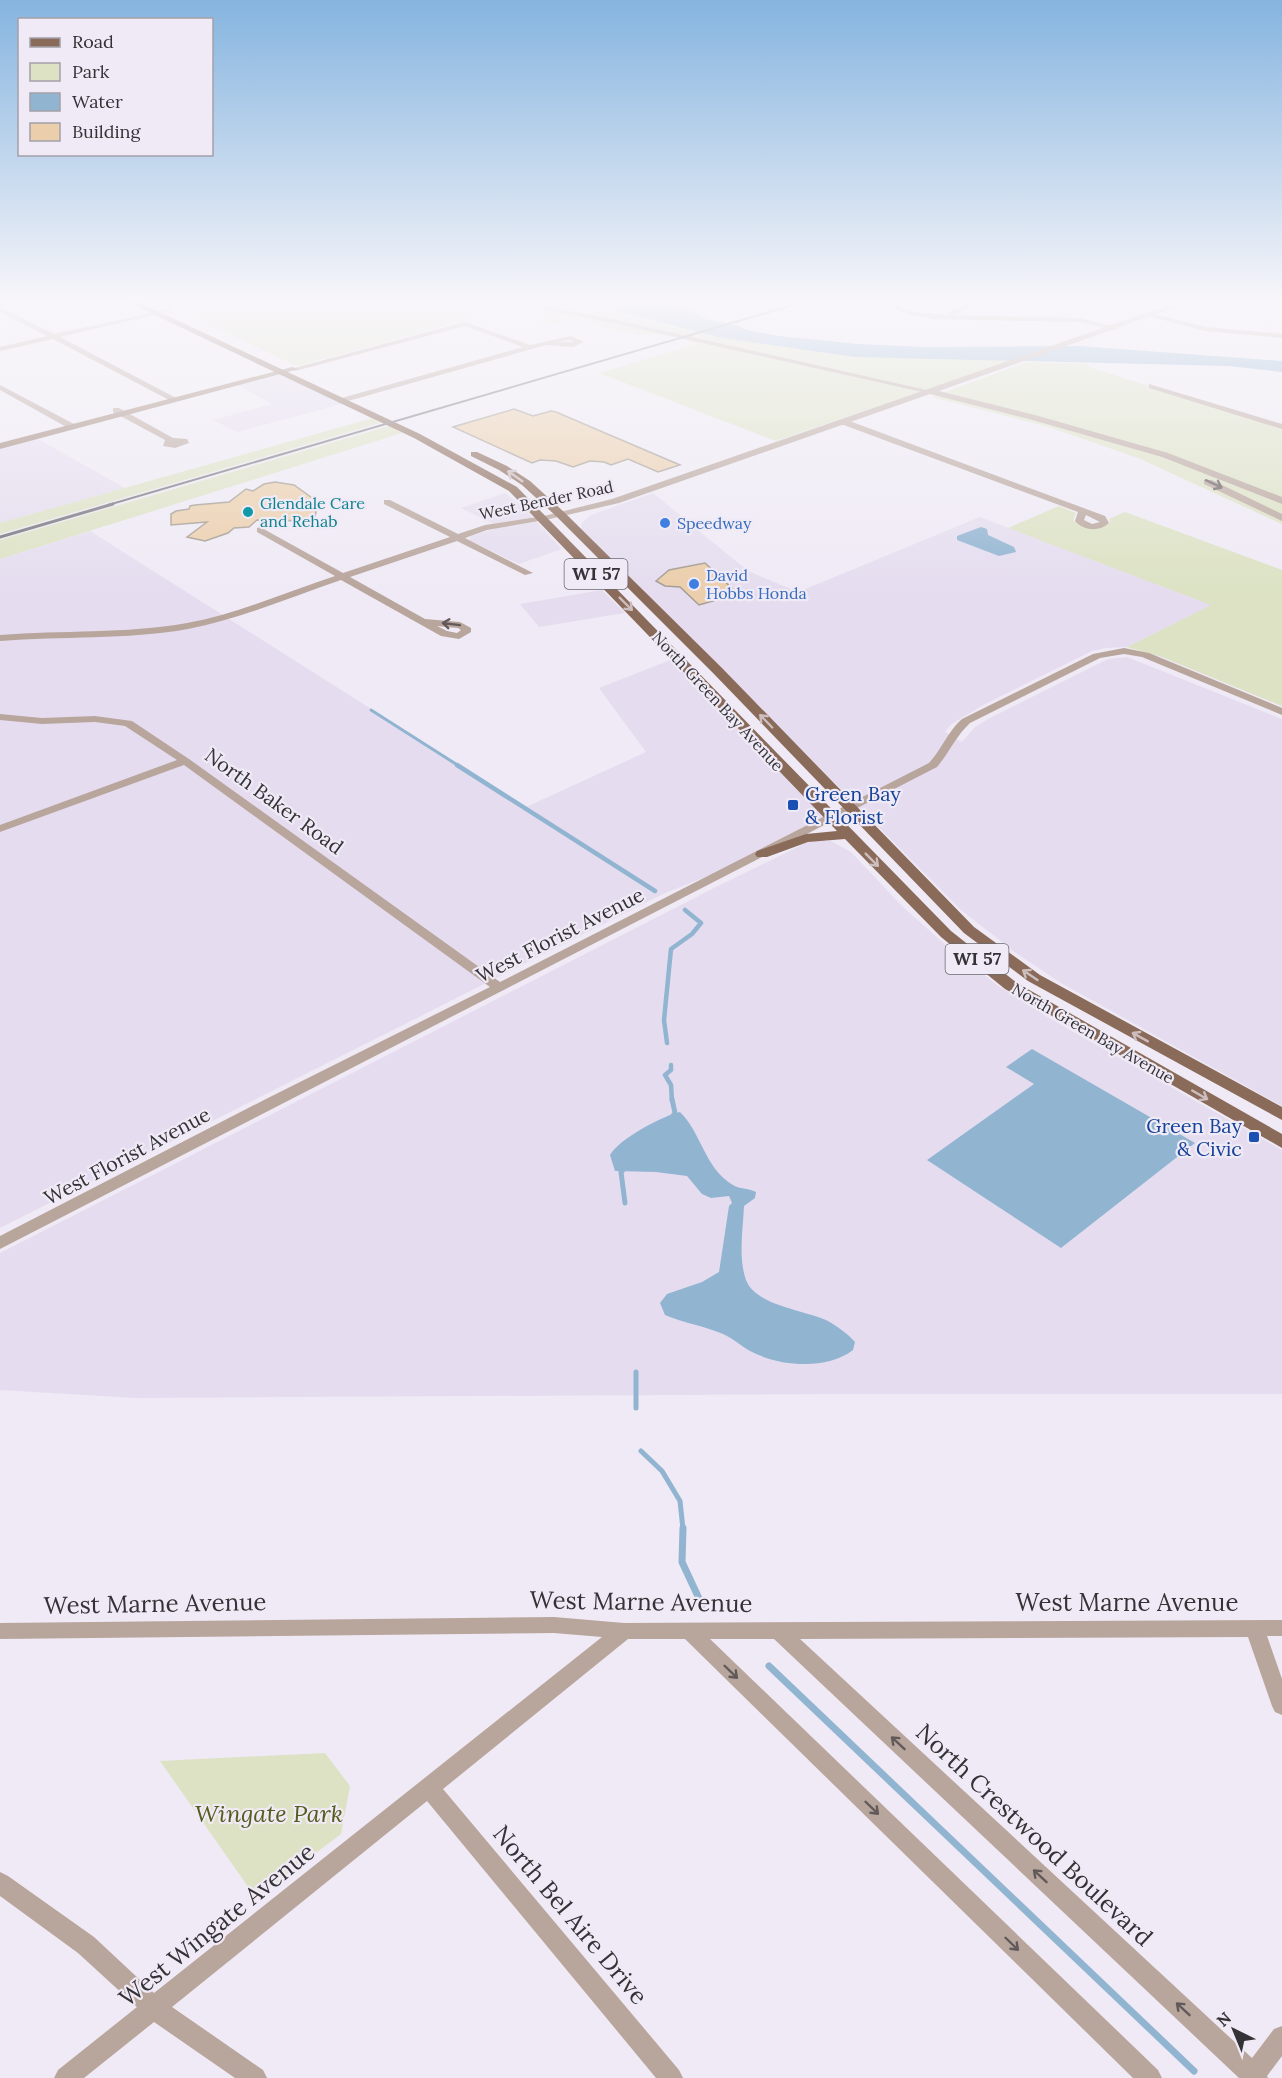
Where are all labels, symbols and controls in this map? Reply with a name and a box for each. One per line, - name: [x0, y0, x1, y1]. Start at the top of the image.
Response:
- legend: [18, 18, 213, 156]
- text: Road: [72, 30, 114, 53]
- text: Park: [72, 60, 110, 83]
- text: Water: [72, 90, 123, 113]
- text: Building: [72, 120, 142, 143]
- one-way arrow: [508, 470, 524, 482]
- street label: West Bender Road: [477, 476, 615, 524]
- one-way arrow: [1205, 479, 1223, 491]
- place label: Glendale Care and Rehab: [260, 493, 365, 531]
- marker: Glendale Care and Rehab: [241, 505, 255, 519]
- place label: Speedway: [677, 513, 752, 533]
- marker: Speedway: [658, 516, 672, 530]
- road number: WI 57: [564, 559, 628, 589]
- place label: David Hobbs Honda: [706, 565, 807, 603]
- marker: David Hobbs Honda: [687, 577, 701, 591]
- one-way arrow: [618, 597, 633, 612]
- one-way arrow: [442, 618, 462, 629]
- street label: North Green Bay Avenue: [648, 627, 788, 775]
- one-way arrow: [759, 713, 773, 728]
- street label: North Baker Road: [200, 742, 348, 859]
- place label: Green Bay & Florist: [805, 781, 901, 829]
- marker: Green Bay & Florist: [786, 798, 800, 812]
- one-way arrow: [864, 853, 879, 867]
- street label: West Florist Avenue: [472, 881, 648, 988]
- road number: WI 57: [946, 944, 1008, 974]
- one-way arrow: [1023, 969, 1039, 981]
- street label: North Green Bay Avenue: [1008, 978, 1178, 1088]
- one-way arrow: [1132, 1031, 1149, 1043]
- one-way arrow: [1191, 1089, 1208, 1101]
- street label: West Florist Avenue: [39, 1101, 214, 1210]
- place label: Green Bay & Civic: [1146, 1113, 1242, 1161]
- marker: Green Bay & Civic: [1247, 1130, 1261, 1144]
- street label: West Marne Avenue: [529, 1584, 753, 1619]
- street label: West Marne Avenue: [43, 1586, 267, 1621]
- street label: West Marne Avenue: [1016, 1587, 1238, 1618]
- one-way arrow: [724, 1665, 739, 1679]
- street label: North Crestwood Boulevard: [909, 1717, 1159, 1953]
- one-way arrow: [891, 1736, 906, 1750]
- park label: Wingate Park: [195, 1798, 343, 1829]
- one-way arrow: [864, 1801, 879, 1815]
- street label: North Bel Aire Drive: [486, 1819, 654, 2011]
- street label: West Wingate Avenue: [113, 1836, 321, 2013]
- one-way arrow: [1033, 1869, 1048, 1883]
- one-way arrow: [1004, 1936, 1019, 1951]
- north arrow: [1204, 2000, 1264, 2060]
- one-way arrow: [1175, 2002, 1190, 2016]
- text: N: [1212, 2007, 1235, 2031]

